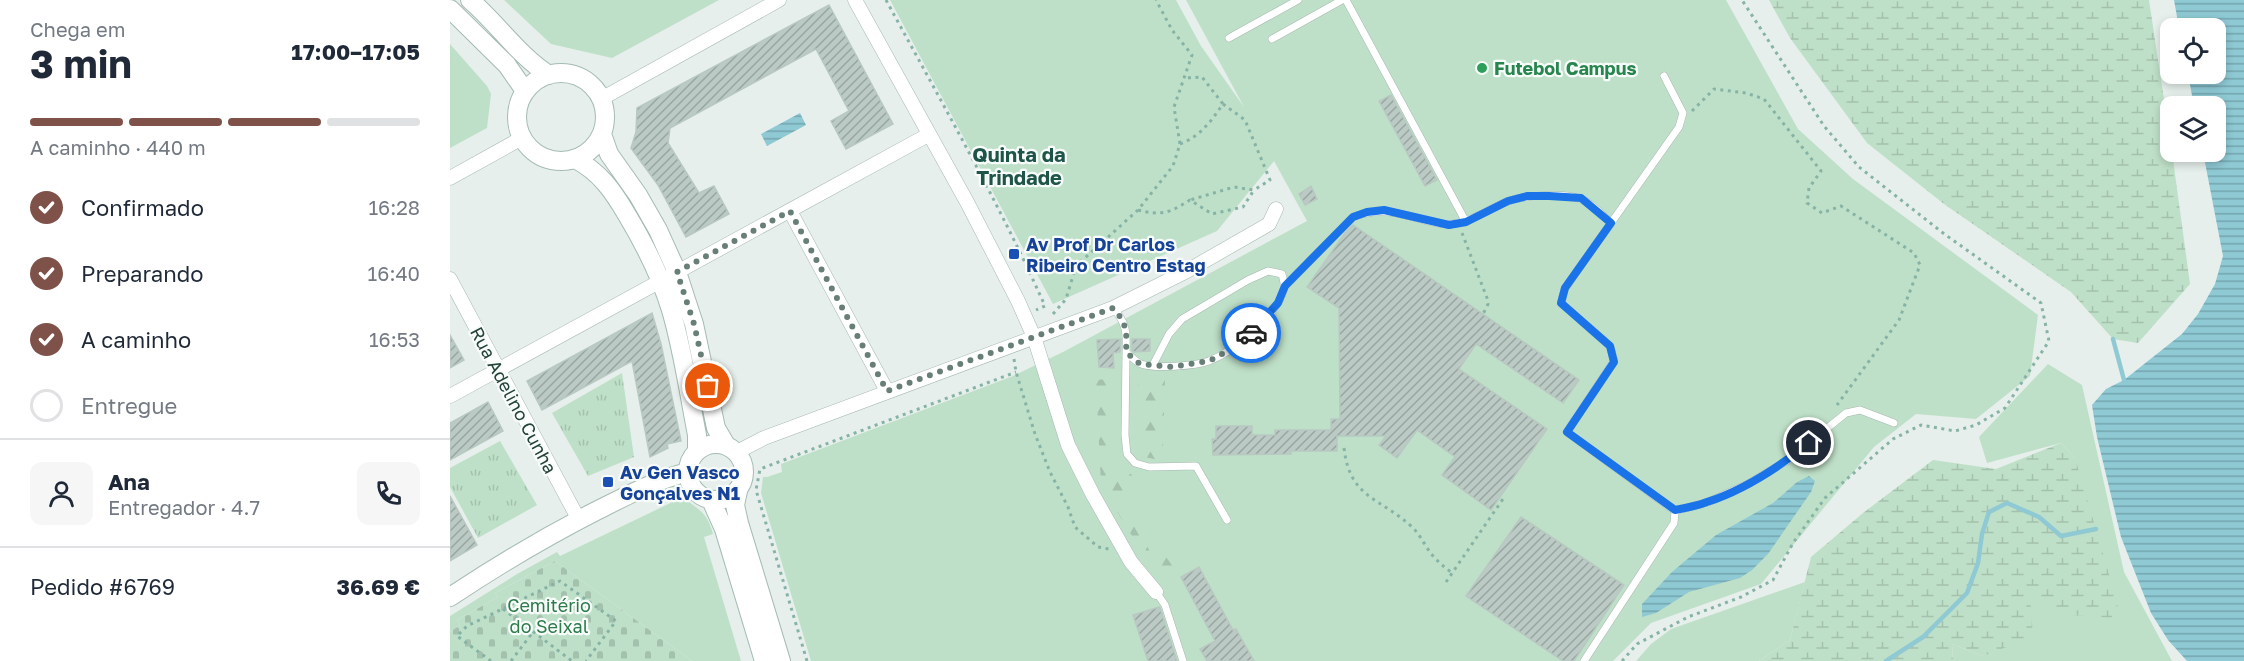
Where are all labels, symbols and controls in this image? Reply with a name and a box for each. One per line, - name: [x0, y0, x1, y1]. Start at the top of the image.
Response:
- text: Chega em: [30, 17, 125, 41]
- map controls: [2160, 18, 2226, 162]
- button: locate: [2160, 18, 2226, 84]
- text: 17:00–17:05: [291, 38, 420, 65]
- text: 3 min: [30, 40, 132, 87]
- place label: Futebol Campus: [1494, 57, 1636, 79]
- marker: Futebol Campus: [1475, 61, 1489, 75]
- button: layers: [2160, 96, 2226, 162]
- text: A caminho · 440 m: [30, 135, 206, 159]
- district label: Quinta da Trindade: [972, 142, 1066, 189]
- icon: check: [30, 191, 63, 224]
- text: Confirmado: [81, 194, 204, 221]
- text: 16:28: [368, 195, 420, 219]
- place label: Av Prof Dr Carlos Ribeiro Centro Estag: [1026, 233, 1206, 276]
- marker: Av Prof Dr Carlos Ribeiro Centro Estag: [1007, 247, 1021, 261]
- icon: check: [30, 257, 63, 290]
- text: Preparando: [81, 260, 204, 287]
- text: 16:40: [368, 261, 420, 285]
- courier: [1221, 303, 1281, 363]
- icon: car: [1235, 317, 1268, 350]
- icon: check: [30, 323, 63, 356]
- street label: Rua Adelino Cunha: [466, 323, 562, 477]
- text: A caminho: [81, 326, 191, 353]
- text: 16:53: [369, 327, 420, 351]
- pin: [682, 360, 733, 411]
- icon: bag: [691, 369, 724, 402]
- text: Entregue: [81, 392, 177, 419]
- pin: [1783, 417, 1834, 468]
- icon: home: [1792, 426, 1825, 459]
- place label: Av Gen Vasco Gonçalves N1: [620, 461, 740, 504]
- button: person: [30, 462, 93, 525]
- button: phone: [357, 462, 420, 525]
- text: Ana: [108, 468, 150, 495]
- marker: Av Gen Vasco Gonçalves N1: [601, 475, 615, 489]
- text: Entregador · 4.7: [108, 495, 260, 519]
- text: Pedido #6769: [30, 573, 175, 600]
- text: 36.69 €: [337, 573, 420, 600]
- park label: Cemitério do Seixal: [507, 594, 591, 637]

